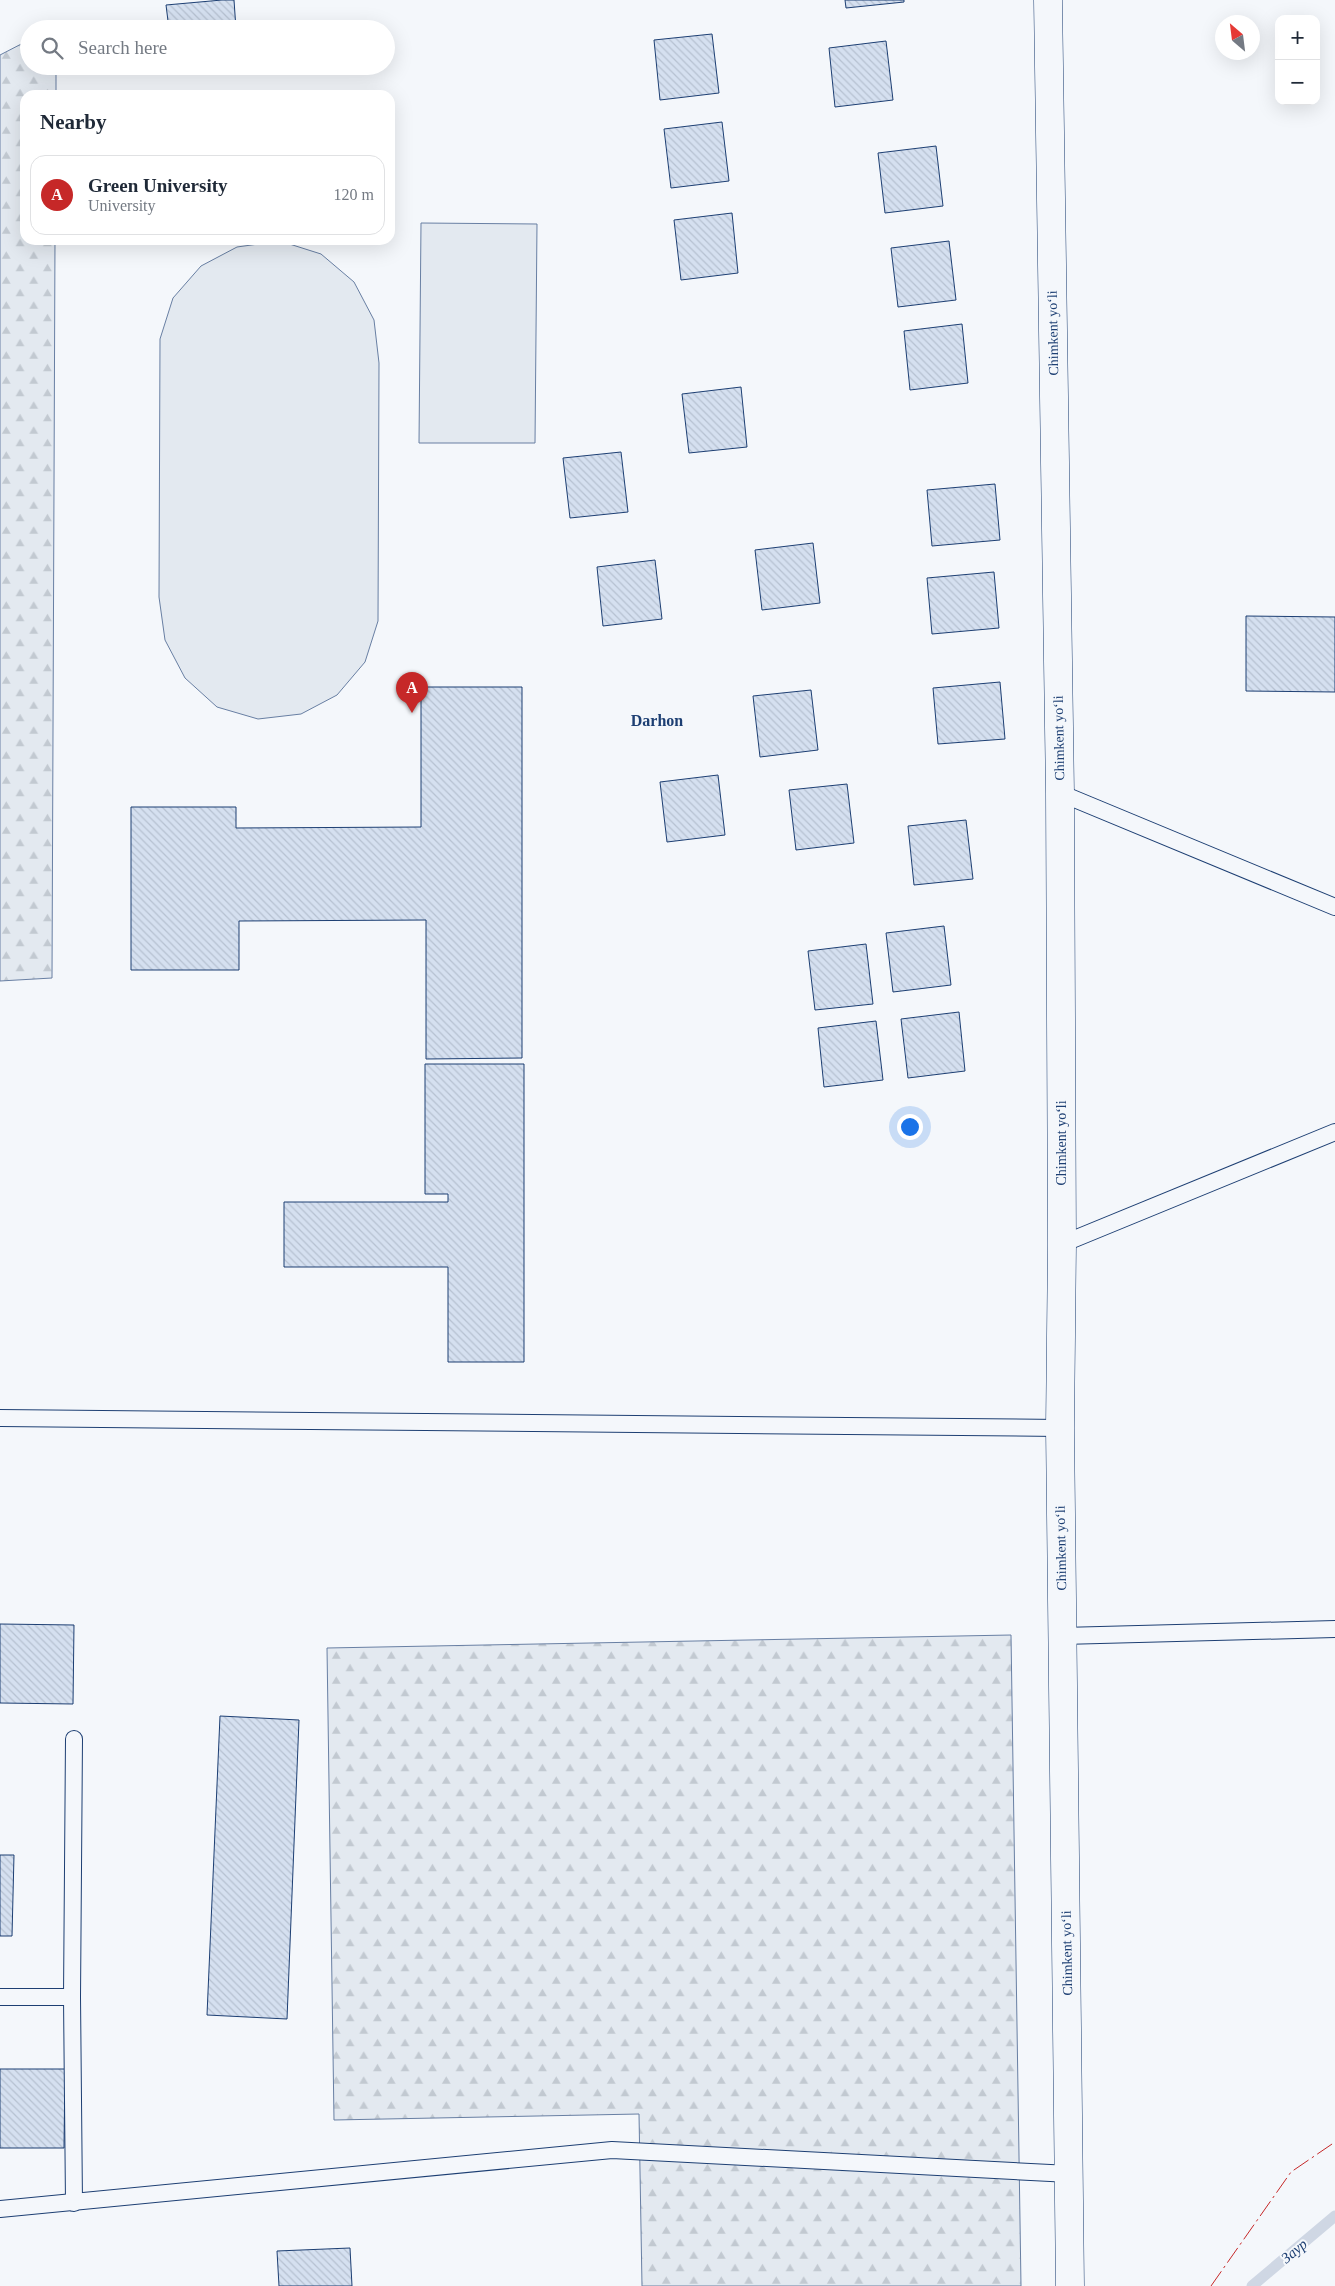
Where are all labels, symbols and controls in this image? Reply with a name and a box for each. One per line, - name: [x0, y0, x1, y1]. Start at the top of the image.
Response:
- north arrow: [1215, 15, 1260, 60]
- map controls: [1275, 15, 1320, 105]
- button: +: [1275, 15, 1320, 60]
- search box: [20, 20, 395, 75]
- icon: search: [38, 34, 66, 62]
- text: Search here: [78, 37, 167, 58]
- button: −: [1275, 60, 1320, 105]
- text: Nearby: [40, 110, 107, 134]
- text: Green University: [88, 175, 228, 196]
- text: A: [51, 186, 63, 203]
- text: 120 m: [334, 186, 374, 203]
- text: University: [88, 197, 156, 214]
- street label: Chimkent yo‘li: [1045, 290, 1061, 376]
- pin: A: [396, 672, 428, 713]
- street label: Chimkent yo‘li: [1051, 695, 1067, 781]
- district label: Darhon: [631, 712, 683, 729]
- street label: Chimkent yo‘li: [1054, 1100, 1069, 1186]
- your location: [897, 1114, 923, 1140]
- street label: Chimkent yo‘li: [1053, 1505, 1069, 1591]
- street label: Chimkent yo‘li: [1059, 1910, 1075, 1996]
- water label: Заур: [1278, 2235, 1311, 2266]

